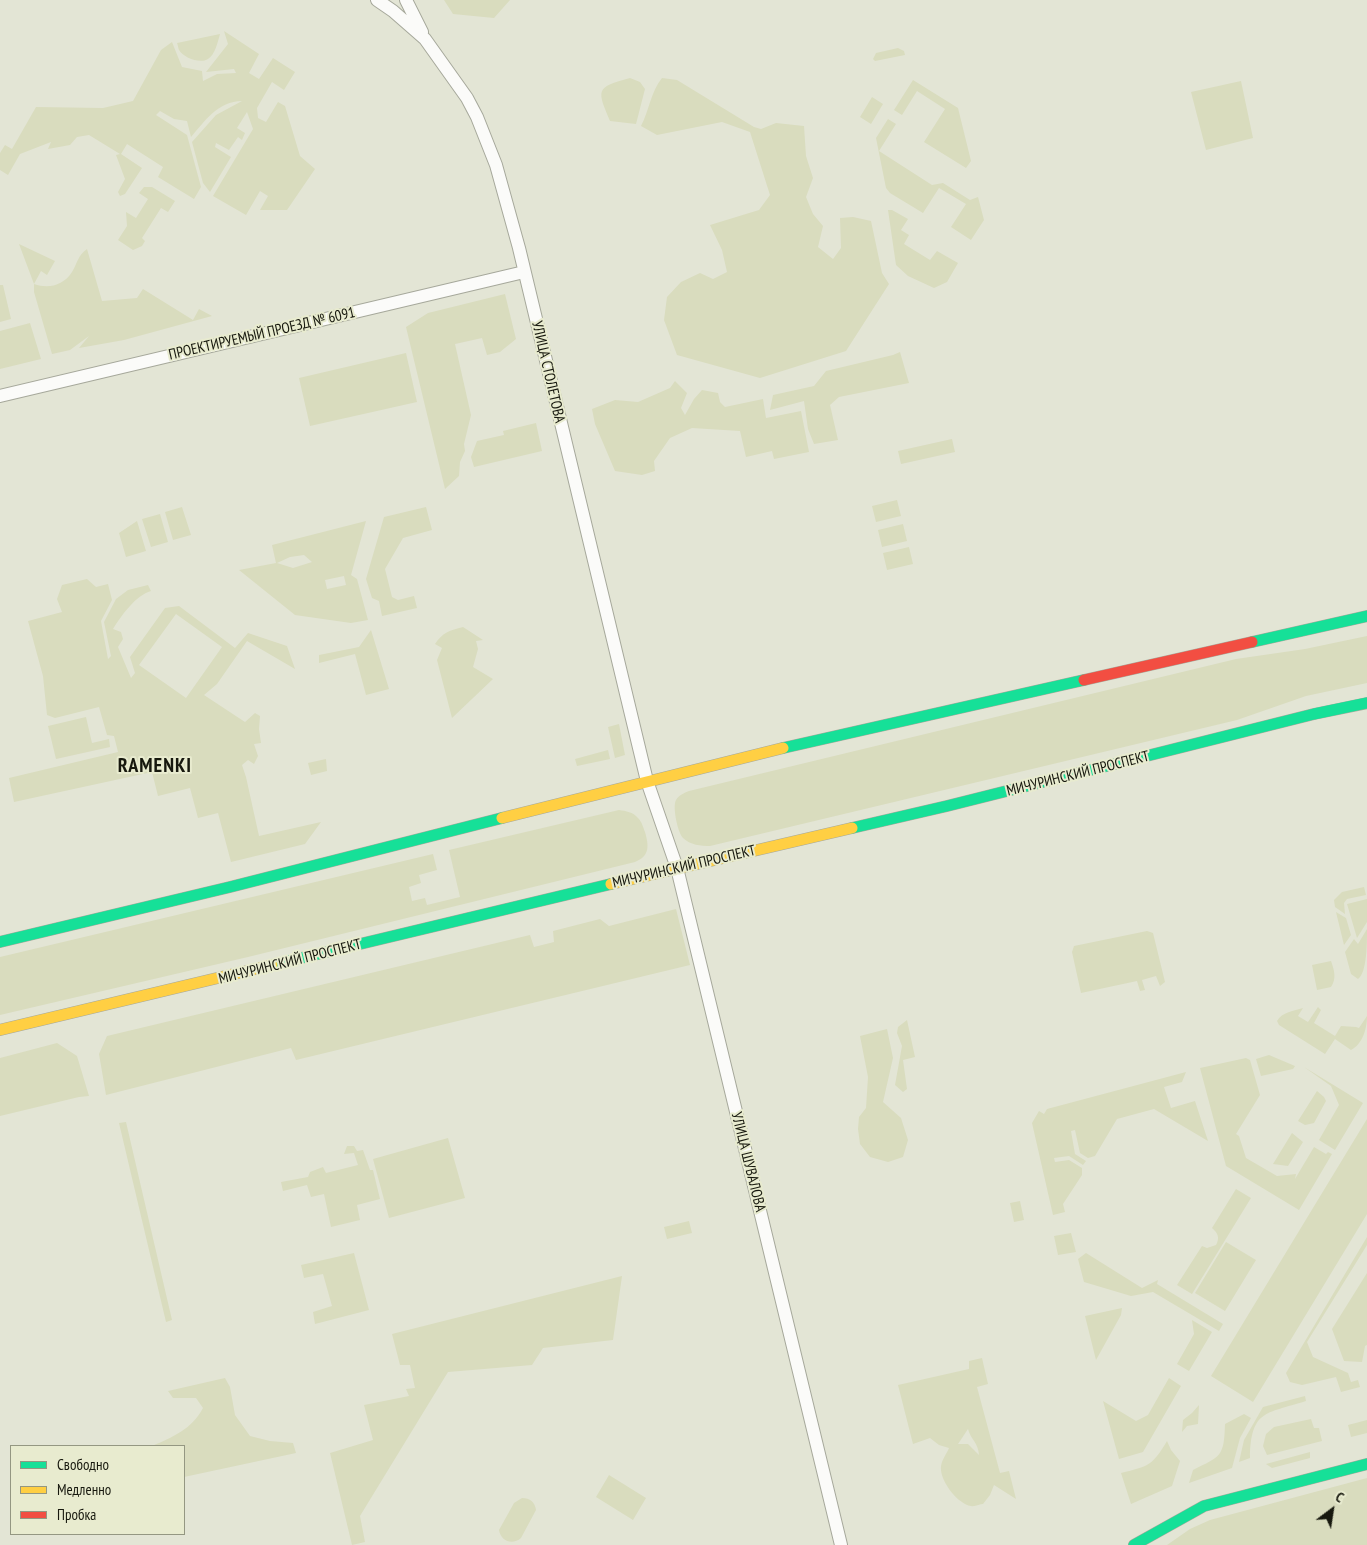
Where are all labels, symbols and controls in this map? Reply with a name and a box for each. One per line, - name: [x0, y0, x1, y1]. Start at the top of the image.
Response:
- street label: ПРОЕКТИРУЕМЫЙ ПРОЕЗД № 6091: [167, 304, 357, 364]
- street label: УЛИЦА СТОЛЕТОВА: [528, 319, 568, 425]
- street label: МИЧУРИНСКИЙ ПРОСПЕКТ: [1005, 748, 1151, 800]
- district label: RAMENKI: [117, 754, 193, 778]
- street label: МИЧУРИНСКИЙ ПРОСПЕКТ: [611, 842, 757, 892]
- street label: МИЧУРИНСКИЙ ПРОСПЕКТ: [217, 936, 363, 988]
- street label: УЛИЦА ШУВАЛОВА: [727, 1110, 769, 1214]
- legend: [10, 1445, 185, 1535]
- text: Свободно: [57, 1455, 109, 1474]
- text: Медленно: [57, 1480, 111, 1499]
- north arrow: [1307, 1485, 1357, 1535]
- text: С: [1332, 1488, 1347, 1507]
- text: Пробка: [57, 1505, 96, 1524]

